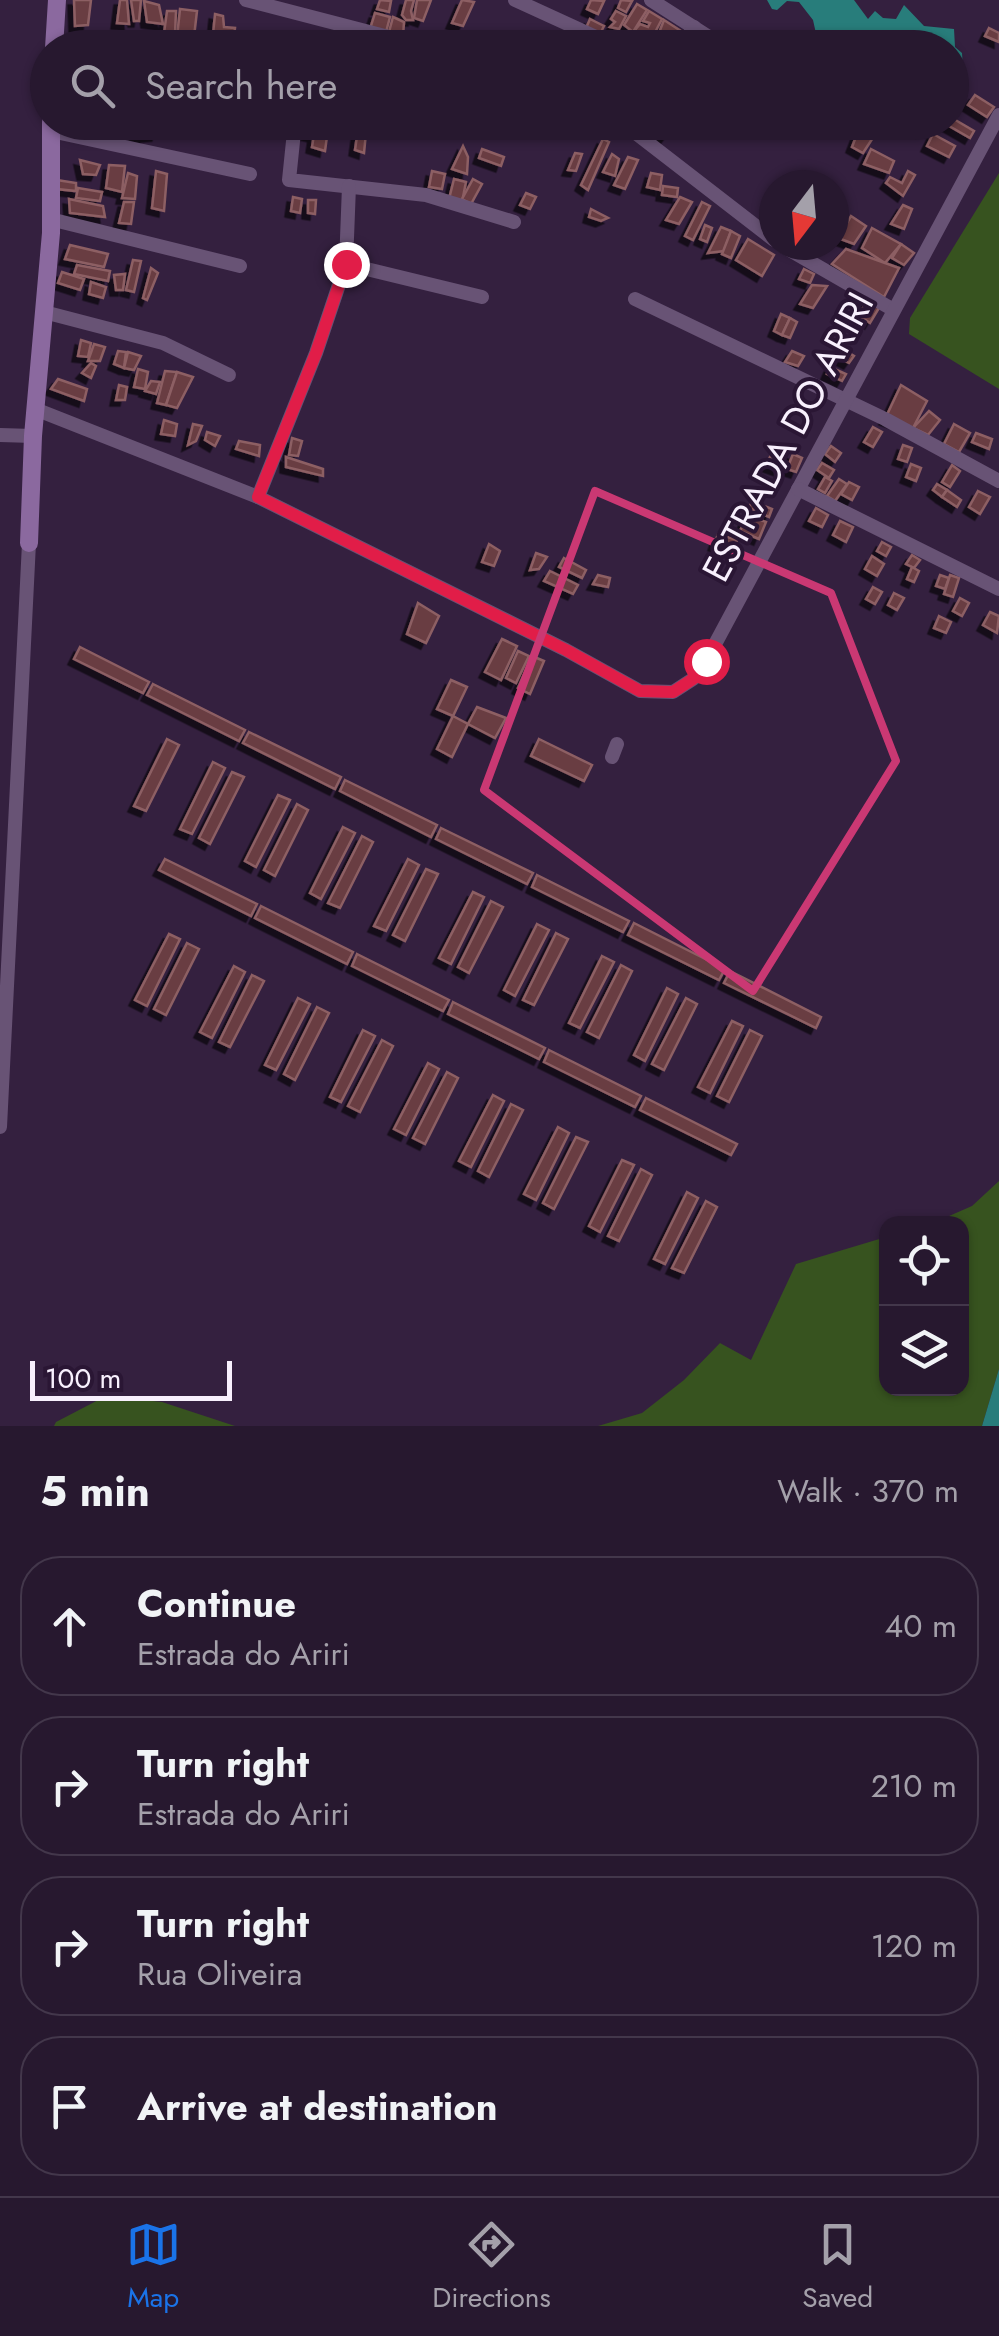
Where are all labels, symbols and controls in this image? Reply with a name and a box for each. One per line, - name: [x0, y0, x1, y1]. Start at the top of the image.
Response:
- search box: [30, 30, 969, 140]
- icon: search: [65, 58, 120, 113]
- text: Search here: [145, 58, 337, 113]
- north arrow: [759, 170, 849, 260]
- route end: [324, 242, 370, 288]
- street label: ESTRADA DO ARIRI: [688, 282, 887, 591]
- route start: [684, 639, 730, 685]
- map controls: [879, 1216, 969, 1396]
- button: locate: [879, 1216, 969, 1306]
- button: layers: [879, 1306, 969, 1396]
- scale bar: [30, 1356, 232, 1400]
- text: 100 m: [45, 1358, 121, 1399]
- text: 5 min: [40, 1461, 150, 1522]
- text: Walk · 370 m: [777, 1468, 959, 1514]
- text: Continue: [137, 1576, 296, 1631]
- icon: ahead: [42, 1599, 97, 1654]
- text: 40 m: [885, 1603, 957, 1649]
- text: Estrada do Ariri: [137, 1631, 350, 1677]
- text: Turn right: [137, 1736, 309, 1791]
- icon: right: [42, 1759, 97, 1814]
- text: 210 m: [871, 1763, 957, 1809]
- text: Estrada do Ariri: [137, 1791, 350, 1837]
- text: Turn right: [137, 1896, 309, 1951]
- icon: right: [42, 1919, 97, 1974]
- text: 120 m: [871, 1923, 957, 1969]
- text: Rua Oliveira: [137, 1951, 302, 1997]
- icon: arrive: [42, 2079, 97, 2134]
- text: Arrive at destination: [137, 2079, 498, 2134]
- tab: Map: [126, 2217, 181, 2318]
- tab: Directions: [432, 2217, 551, 2318]
- tab: Saved: [802, 2217, 873, 2318]

